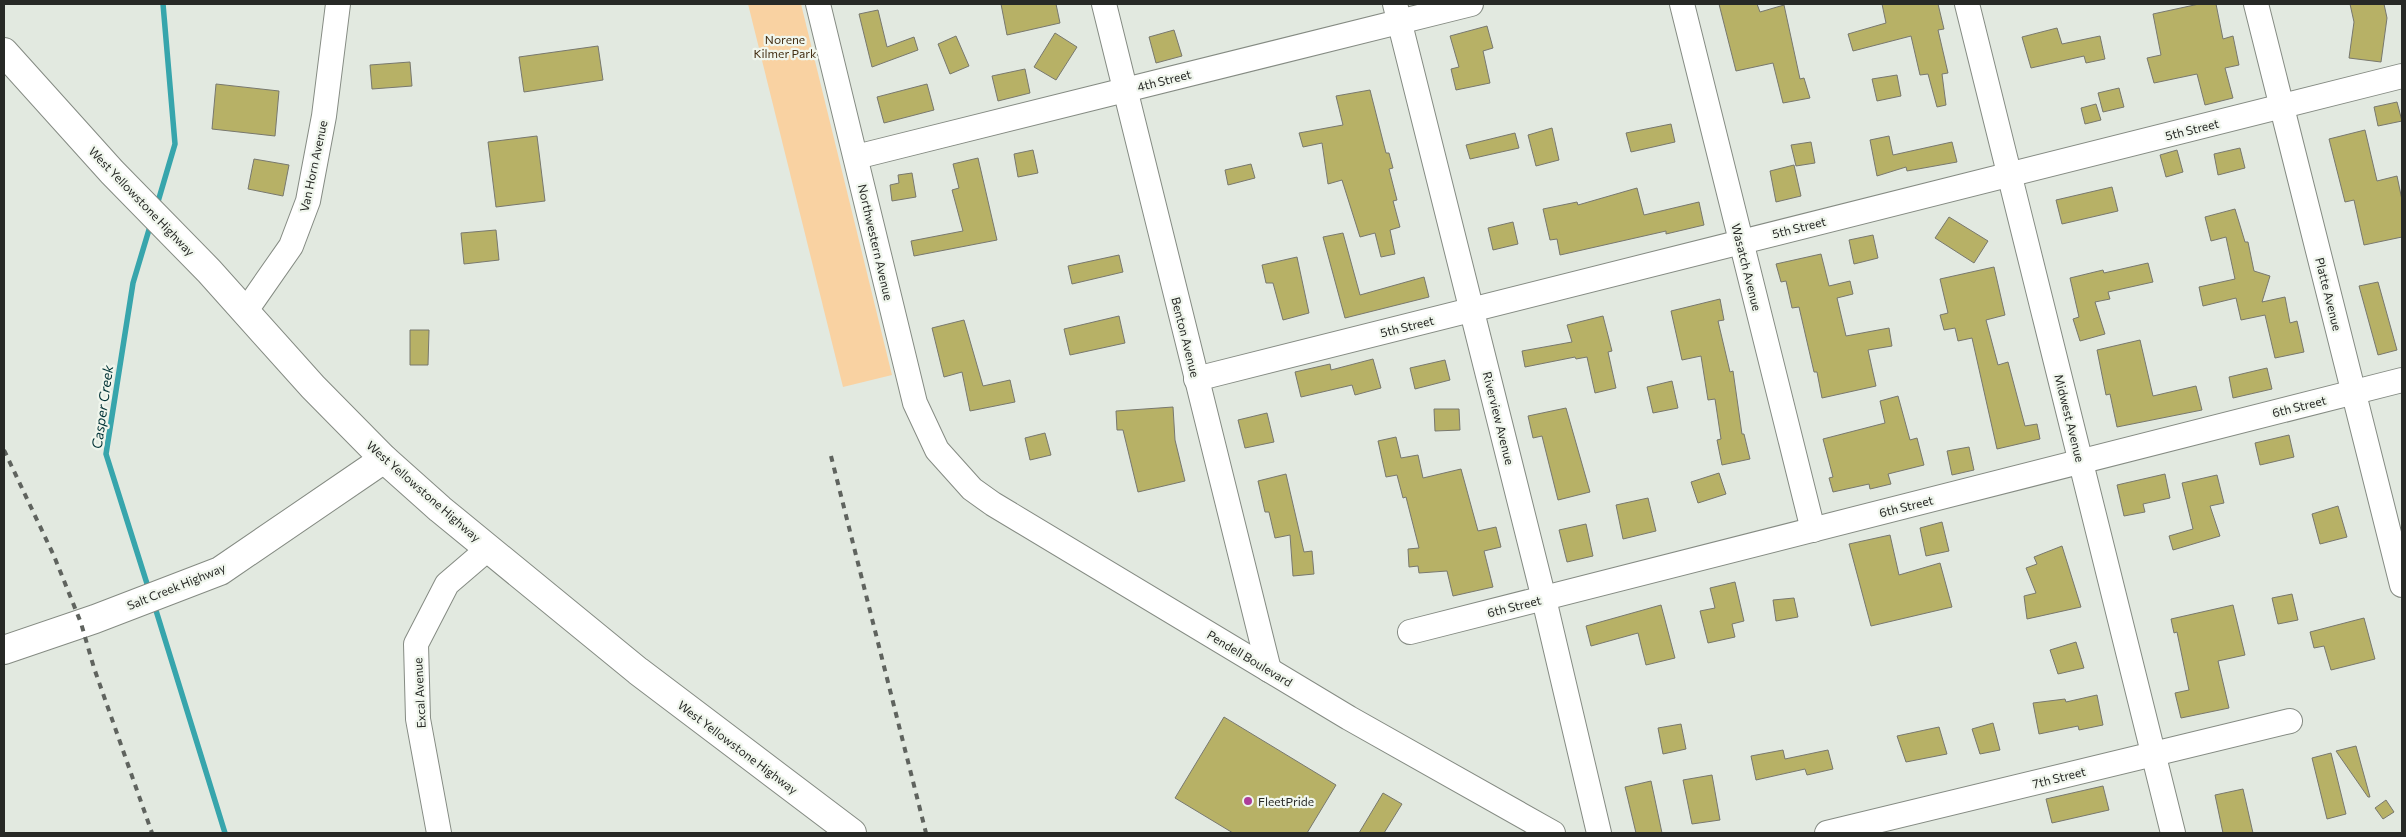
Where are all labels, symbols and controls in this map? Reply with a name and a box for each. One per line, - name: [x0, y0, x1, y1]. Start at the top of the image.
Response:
- park label: Norene Kilmer Park: [753, 32, 817, 60]
- street label: 4th Street: [1136, 67, 1193, 93]
- street label: 5th Street: [2164, 116, 2220, 142]
- street label: Van Horn Avenue: [296, 119, 330, 213]
- street label: West Yellowstone Highway: [86, 144, 198, 258]
- street label: Northwestern Avenue: [856, 182, 896, 302]
- street label: 5th Street: [1771, 214, 1827, 240]
- street label: Wasatch Avenue: [1729, 222, 1765, 312]
- street label: Platte Avenue: [2313, 256, 2345, 332]
- street label: Benton Avenue: [1169, 295, 1203, 379]
- street label: 5th Street: [1379, 313, 1435, 339]
- water label: Casper Creek: [88, 364, 116, 450]
- street label: Riverview Avenue: [1481, 370, 1517, 466]
- street label: Midwest Avenue: [2052, 373, 2088, 463]
- street label: 6th Street: [2270, 393, 2328, 419]
- street label: West Yellowstone Highway: [364, 438, 484, 544]
- street label: 6th Street: [1877, 493, 1935, 519]
- street label: Salt Creek Highway: [125, 560, 227, 612]
- street label: 6th Street: [1485, 593, 1543, 619]
- street label: Pendell Boulevard: [1205, 627, 1295, 689]
- street label: Excal Avenue: [410, 657, 428, 729]
- street label: West Yellowstone Highway: [675, 697, 801, 797]
- street label: 7th Street: [2031, 764, 2087, 790]
- place label: FleetPride: [1258, 794, 1314, 808]
- marker: FleetPride: [1242, 795, 1254, 807]

